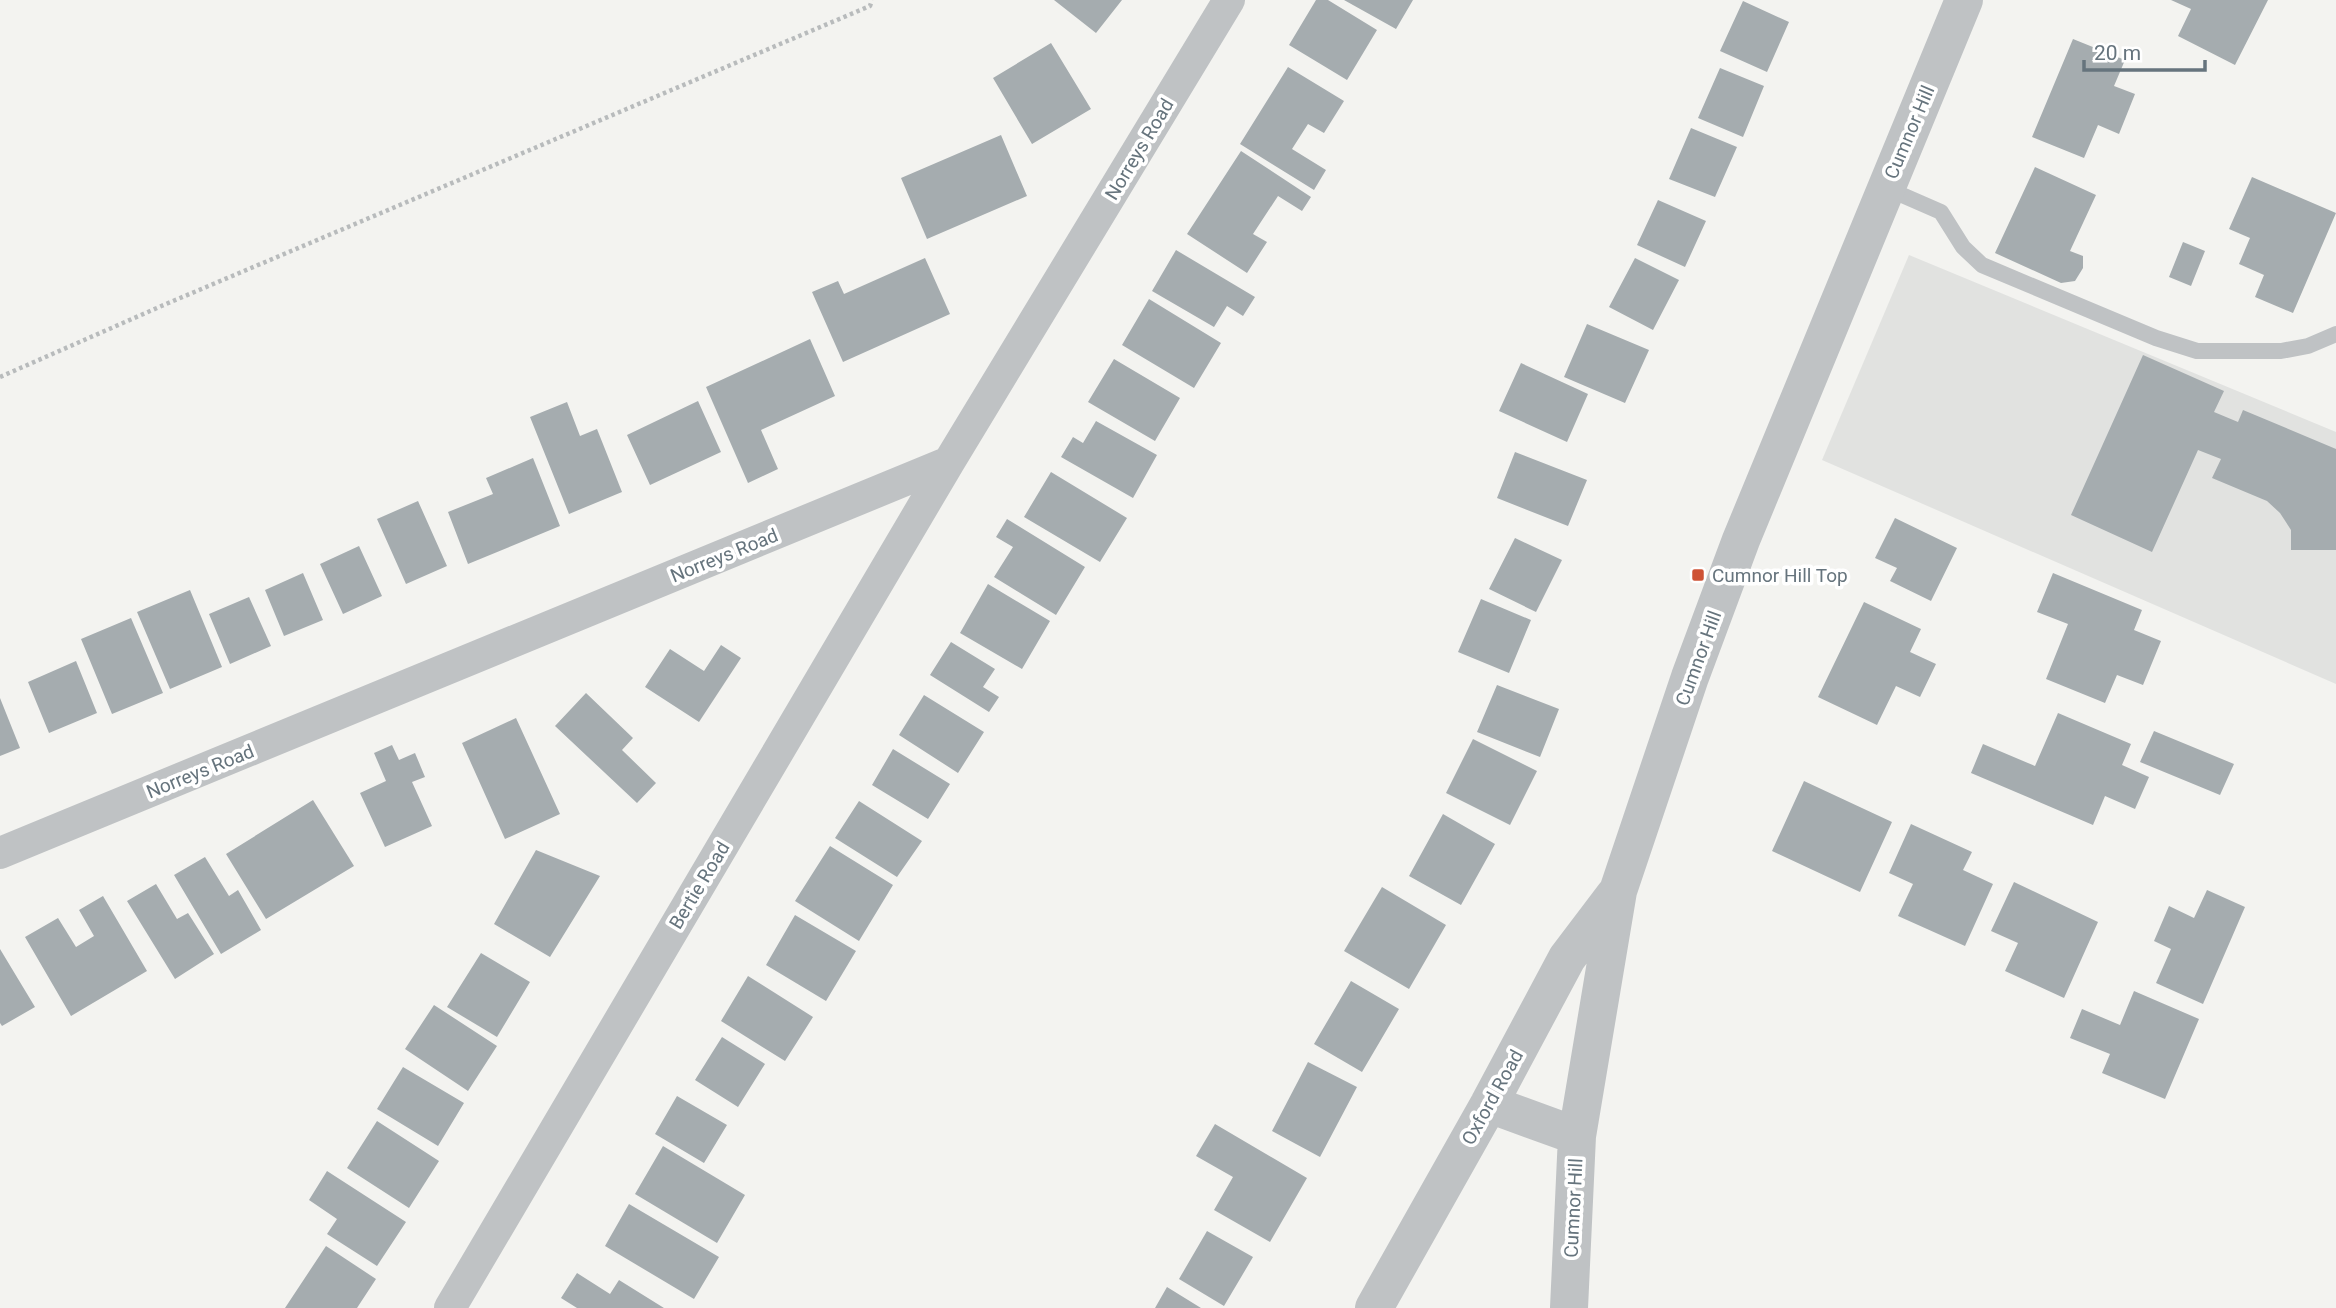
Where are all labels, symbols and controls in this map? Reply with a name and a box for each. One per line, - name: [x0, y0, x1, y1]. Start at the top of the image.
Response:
- scale bar: [2084, 28, 2205, 72]
- text: 20 m: [2094, 41, 2141, 65]
- street label: Cumnor Hill: [1879, 82, 1939, 182]
- street label: Norreys Road: [1100, 94, 1179, 204]
- street label: Norreys Road: [667, 523, 781, 588]
- place label: Cumnor Hill Top: [1712, 564, 1848, 587]
- marker: Cumnor Hill Top: [1690, 567, 1706, 583]
- street label: Cumnor Hill: [1671, 608, 1726, 709]
- street label: Norreys Road: [143, 739, 257, 804]
- street label: Bertie Road: [664, 837, 735, 933]
- street label: Oxford Road: [1457, 1046, 1528, 1149]
- street label: Cumnor Hill: [1559, 1158, 1588, 1258]

